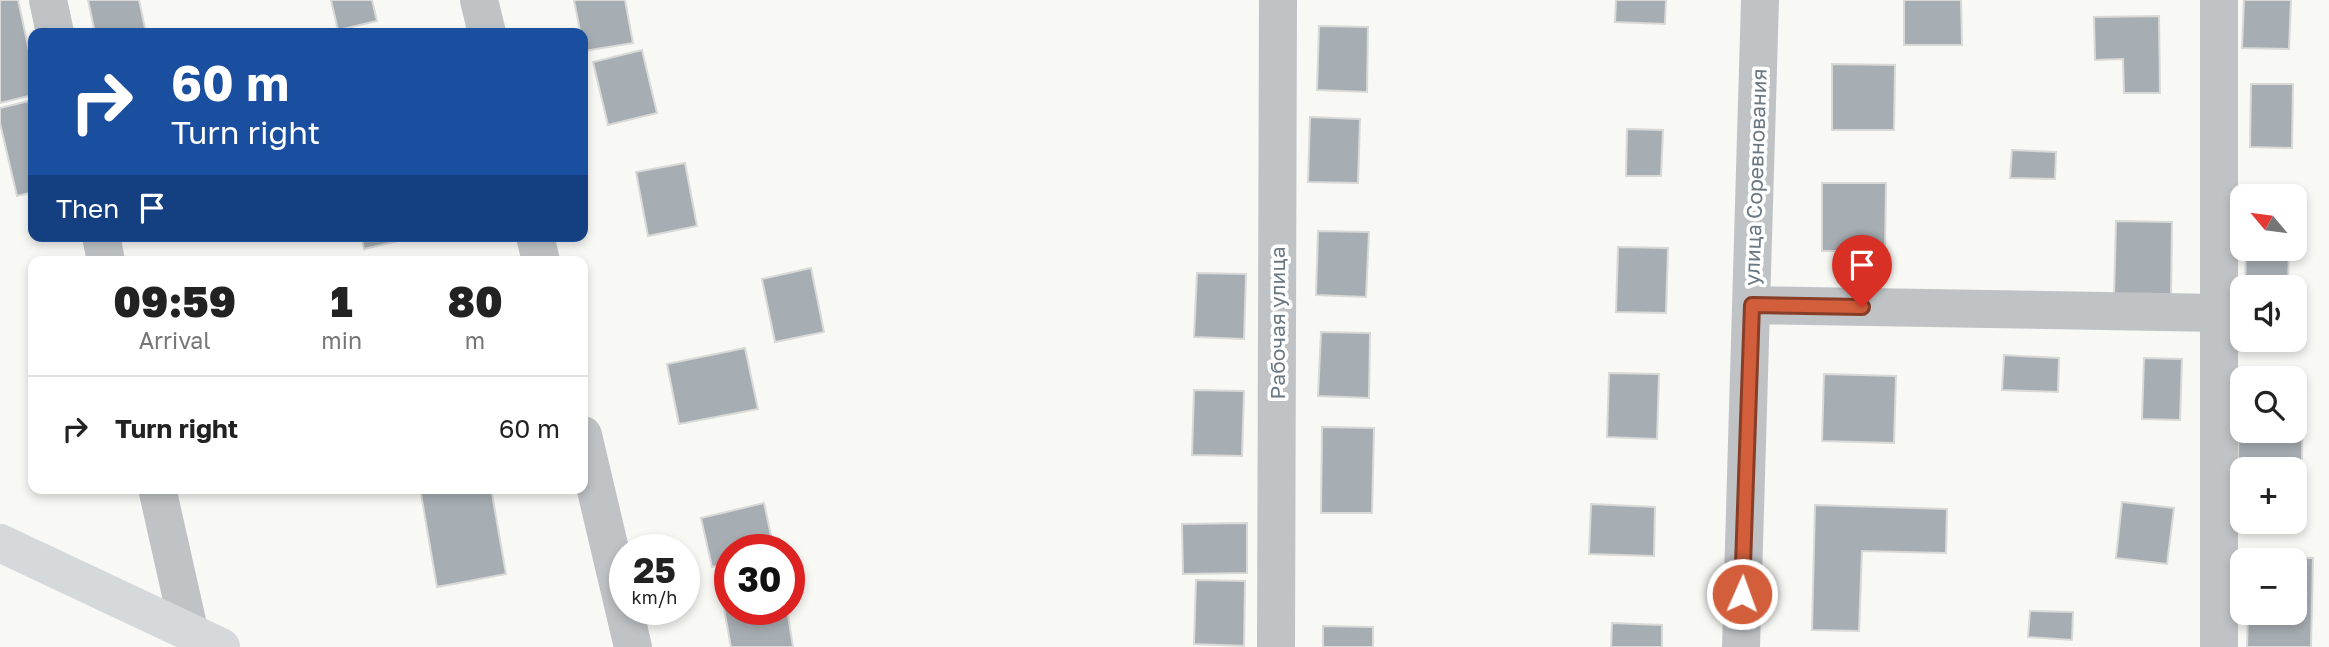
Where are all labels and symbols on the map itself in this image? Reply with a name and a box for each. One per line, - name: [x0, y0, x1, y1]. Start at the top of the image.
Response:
- street label: улица Соревнования: [1738, 68, 1772, 286]
- north arrow: [2230, 184, 2306, 261]
- pin: [1832, 235, 1892, 307]
- street label: Рабочая улица: [1264, 247, 1290, 399]
- speed limit sign: 30: [714, 534, 805, 625]
- position arrow: [1705, 557, 1779, 631]

